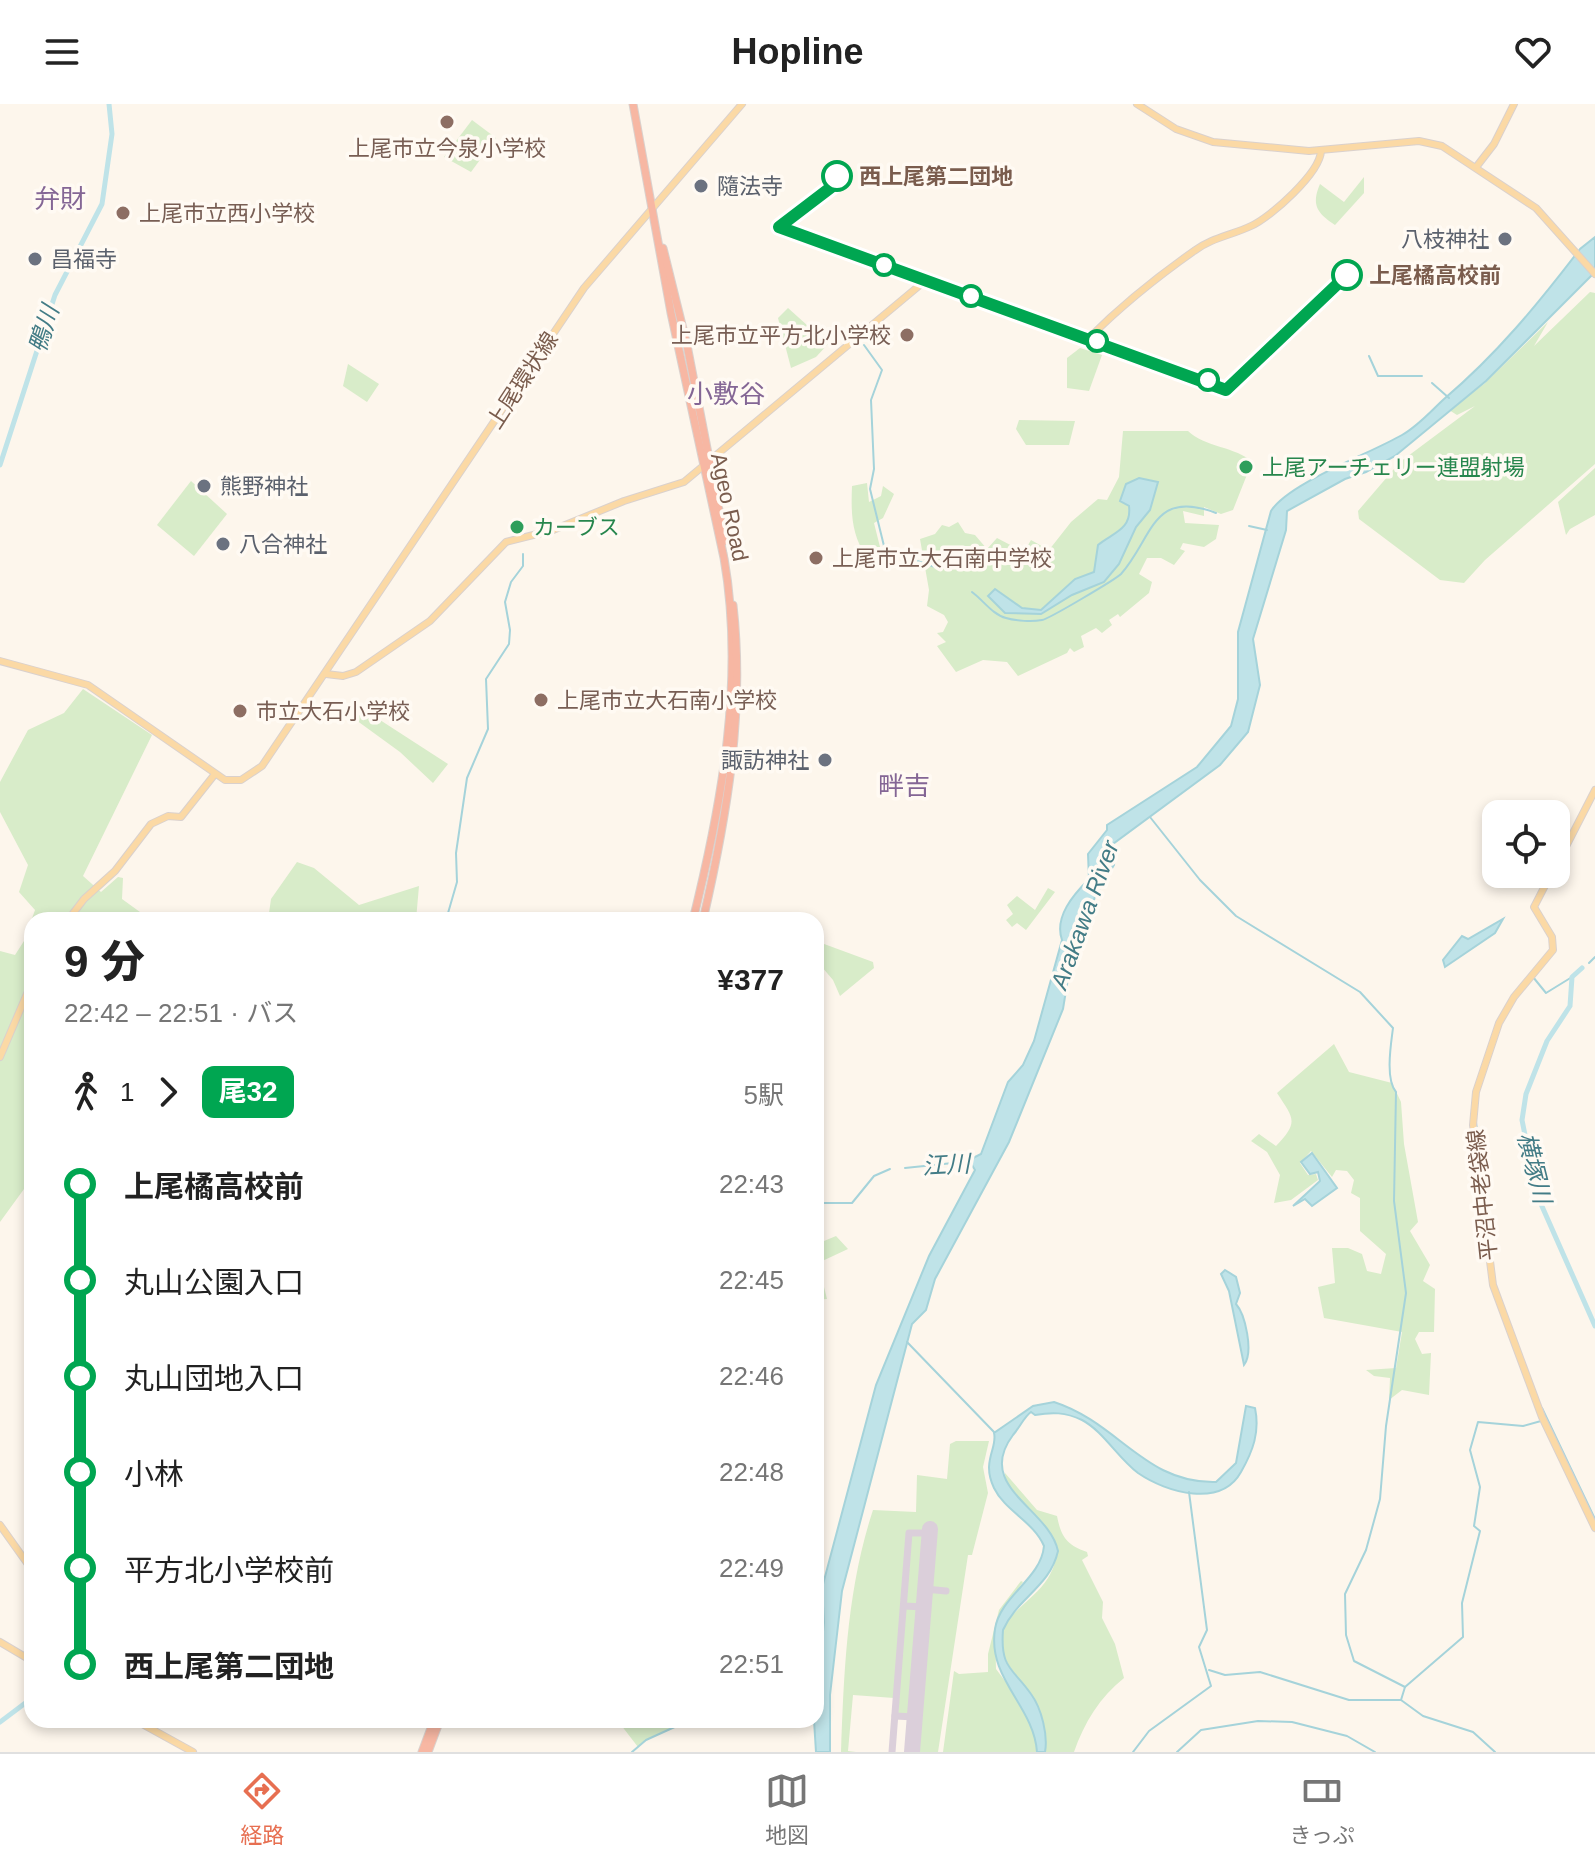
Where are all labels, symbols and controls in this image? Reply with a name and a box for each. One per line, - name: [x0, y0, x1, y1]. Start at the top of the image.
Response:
- icon: menu: [40, 30, 84, 74]
- icon: heart: [1511, 30, 1555, 74]
- text: Hopline: [732, 31, 864, 72]
- marker: 上尾市立今泉小学校: [438, 113, 456, 131]
- place label: 上尾市立今泉小学校: [348, 136, 546, 161]
- marker: 西上尾第二団地: [822, 161, 852, 191]
- place label: 西上尾第二団地: [859, 164, 1013, 189]
- place label: 隨法寺: [717, 174, 783, 199]
- marker: 隨法寺: [692, 177, 710, 195]
- district label: 弁財: [34, 184, 86, 214]
- place label: 上尾市立西小学校: [139, 201, 315, 226]
- marker: 上尾市立西小学校: [114, 204, 132, 222]
- place label: 八枝神社: [1401, 227, 1489, 252]
- marker: 八枝神社: [1496, 230, 1514, 248]
- place label: 昌福寺: [51, 247, 117, 272]
- marker: 昌福寺: [26, 250, 44, 268]
- unlabelled marker: [873, 254, 895, 276]
- marker: 上尾橘高校前: [1332, 260, 1362, 290]
- place label: 上尾橘高校前: [1369, 263, 1501, 288]
- unlabelled marker: [960, 285, 982, 307]
- water label: 鴨川: [23, 299, 65, 356]
- place label: 上尾市立平方北小学校: [671, 323, 891, 348]
- marker: 上尾市立平方北小学校: [898, 326, 916, 344]
- street label: 上尾環状線: [482, 327, 563, 433]
- unlabelled marker: [1086, 330, 1108, 352]
- unlabelled marker: [1197, 369, 1219, 391]
- district label: 小敷谷: [687, 379, 765, 409]
- street label: Ageo Road: [706, 451, 753, 564]
- place label: 上尾アーチェリー連盟射場: [1262, 455, 1525, 480]
- marker: 上尾アーチェリー連盟射場: [1237, 458, 1255, 476]
- place label: 熊野神社: [220, 474, 308, 499]
- marker: 熊野神社: [195, 477, 213, 495]
- place label: カーブス: [533, 515, 620, 540]
- marker: カーブス: [508, 518, 526, 536]
- place label: 八合神社: [239, 532, 327, 557]
- marker: 八合神社: [214, 535, 232, 553]
- place label: 上尾市立大石南中学校: [832, 546, 1052, 571]
- marker: 上尾市立大石南中学校: [807, 549, 825, 567]
- place label: 上尾市立大石南小学校: [557, 688, 777, 713]
- marker: 上尾市立大石南小学校: [532, 691, 550, 709]
- place label: 市立大石小学校: [256, 699, 410, 724]
- marker: 市立大石小学校: [231, 702, 249, 720]
- place label: 諏訪神社: [721, 748, 809, 773]
- marker: 諏訪神社: [816, 751, 834, 769]
- district label: 畔吉: [878, 771, 930, 801]
- map controls: [1482, 800, 1570, 888]
- button: locate: [1482, 800, 1570, 888]
- water label: Arakawa River: [1044, 836, 1124, 995]
- text: 9 分: [64, 937, 145, 986]
- text: ¥377: [717, 963, 784, 996]
- text: 22:42 – 22:51 · バス: [64, 998, 298, 1028]
- icon: walk: [64, 1070, 108, 1114]
- icon: forward: [146, 1070, 190, 1114]
- text: 尾32: [218, 1076, 278, 1107]
- text: 1: [120, 1077, 134, 1107]
- text: 5駅: [744, 1080, 784, 1110]
- street label: 平沼中老袋線: [1463, 1128, 1502, 1262]
- water label: 横塚川: [1513, 1130, 1557, 1209]
- water label: 江川: [921, 1150, 974, 1179]
- text: 22:43: [719, 1169, 784, 1199]
- text: 上尾橘高校前: [124, 1170, 304, 1203]
- text: 22:45: [719, 1265, 784, 1295]
- text: 丸山公園入口: [124, 1266, 304, 1299]
- text: 22:46: [719, 1361, 784, 1391]
- text: 丸山団地入口: [124, 1362, 304, 1395]
- text: 22:48: [719, 1457, 784, 1487]
- text: 小林: [124, 1458, 184, 1491]
- text: 22:49: [719, 1553, 784, 1583]
- text: 平方北小学校前: [124, 1554, 334, 1587]
- text: 22:51: [719, 1649, 784, 1679]
- text: 西上尾第二団地: [124, 1650, 334, 1683]
- tab: 経路: [240, 1769, 284, 1849]
- tab: 地図: [765, 1769, 809, 1849]
- tab: きっぷ: [1290, 1769, 1355, 1849]

